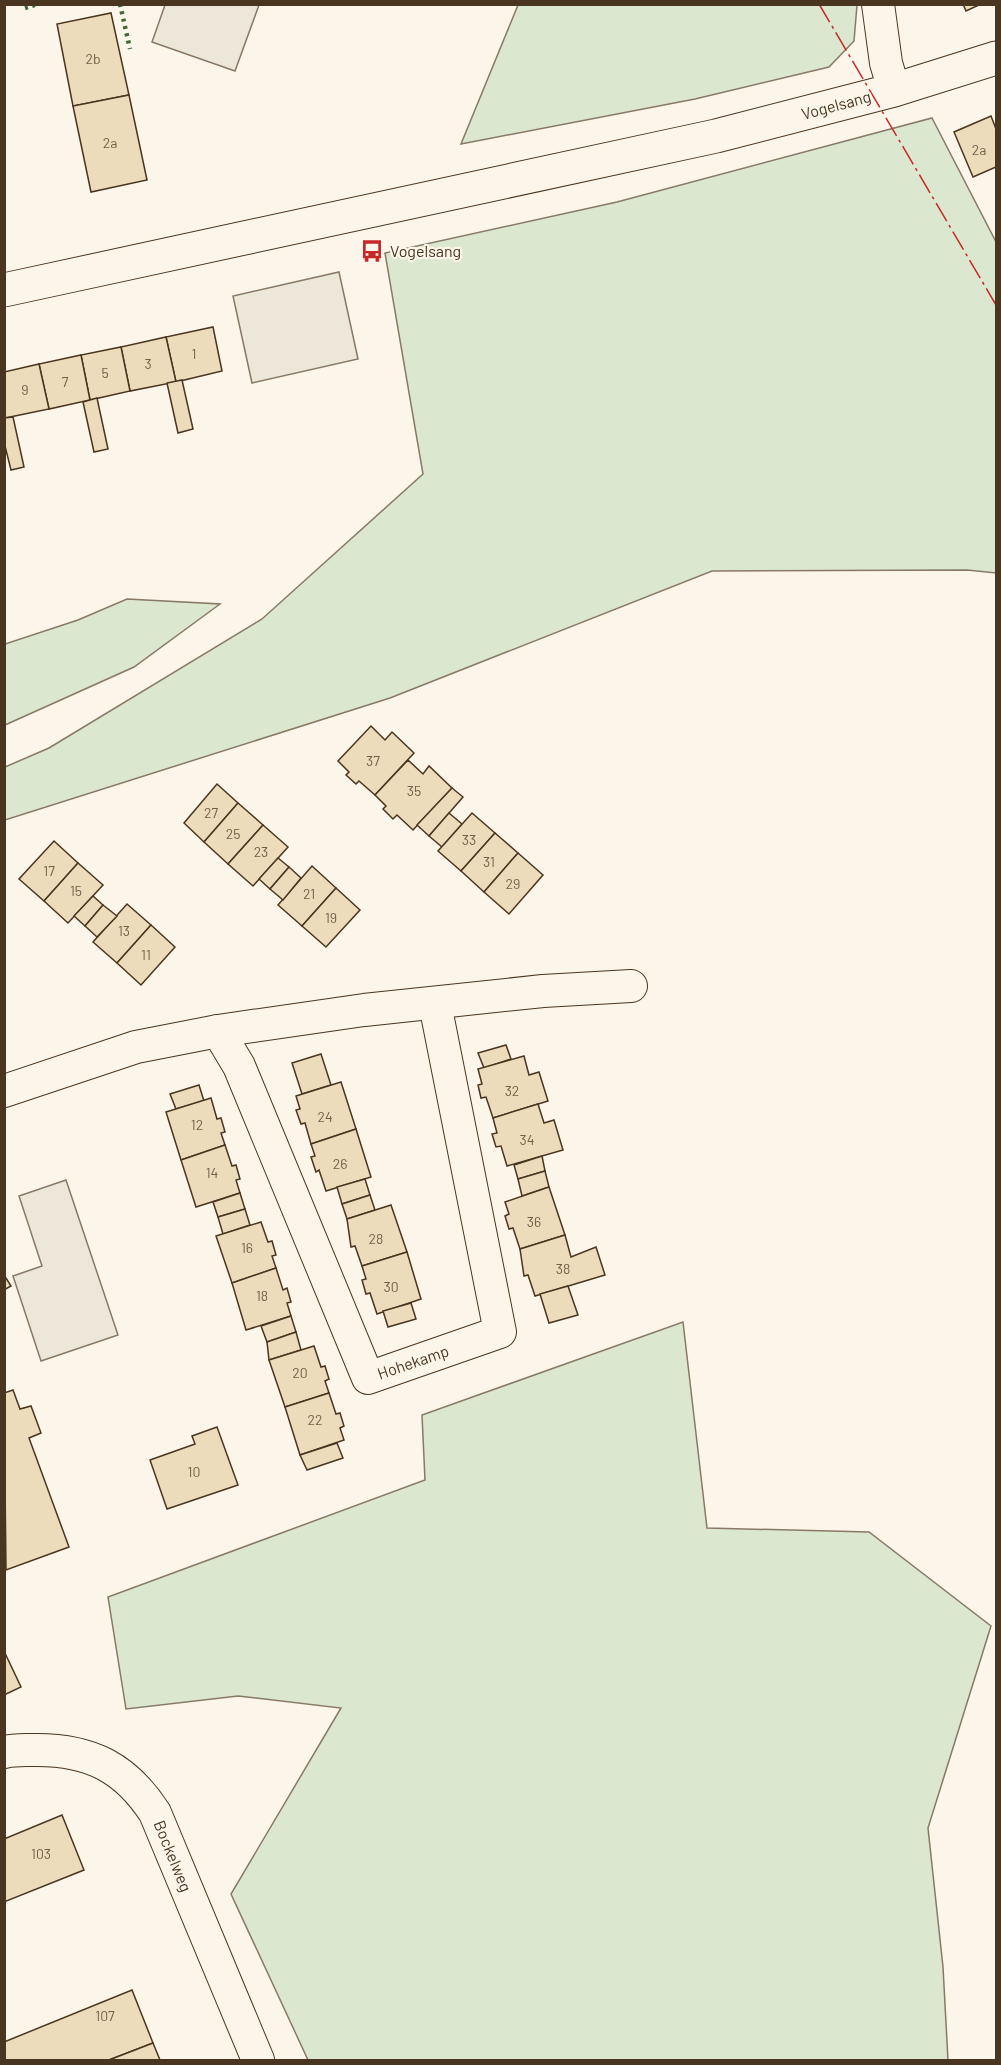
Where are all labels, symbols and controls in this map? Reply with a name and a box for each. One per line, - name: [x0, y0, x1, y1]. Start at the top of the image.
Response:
- house number: 2b: [85, 50, 101, 67]
- street label: Vogelsang: [799, 86, 873, 123]
- house number: 2a: [103, 134, 117, 151]
- house number: 2a: [972, 141, 986, 158]
- bus stop icon: Vogelsang: [359, 238, 385, 264]
- place label: Vogelsang: [390, 241, 461, 260]
- house number: 1: [192, 345, 196, 362]
- house number: 3: [144, 355, 152, 372]
- house number: 5: [101, 364, 109, 381]
- house number: 7: [62, 373, 69, 390]
- house number: 9: [21, 381, 29, 398]
- house number: 37: [366, 752, 380, 769]
- house number: 35: [407, 782, 421, 799]
- house number: 27: [204, 804, 218, 821]
- house number: 25: [226, 825, 240, 842]
- house number: 33: [462, 831, 476, 848]
- house number: 23: [254, 843, 268, 860]
- house number: 31: [483, 853, 495, 870]
- house number: 17: [43, 862, 55, 879]
- house number: 29: [506, 875, 520, 892]
- house number: 15: [70, 882, 82, 899]
- house number: 21: [303, 885, 315, 902]
- house number: 19: [325, 909, 337, 926]
- house number: 13: [118, 922, 130, 939]
- house number: 11: [141, 946, 151, 963]
- house number: 32: [505, 1082, 519, 1099]
- house number: 24: [317, 1108, 333, 1125]
- house number: 12: [191, 1116, 203, 1133]
- house number: 34: [520, 1131, 534, 1148]
- house number: 26: [333, 1155, 347, 1172]
- house number: 14: [206, 1164, 218, 1181]
- house number: 36: [527, 1213, 541, 1230]
- house number: 28: [369, 1230, 383, 1247]
- house number: 16: [241, 1239, 253, 1256]
- house number: 38: [556, 1260, 570, 1277]
- house number: 30: [383, 1278, 399, 1295]
- house number: 18: [256, 1287, 268, 1304]
- street label: Hohekamp: [375, 1340, 451, 1383]
- house number: 20: [292, 1364, 308, 1381]
- house number: 22: [307, 1411, 323, 1428]
- house number: 10: [188, 1463, 200, 1480]
- street label: Bockelweg: [151, 1817, 196, 1894]
- house number: 103: [31, 1845, 51, 1862]
- house number: 107: [95, 2007, 115, 2024]

